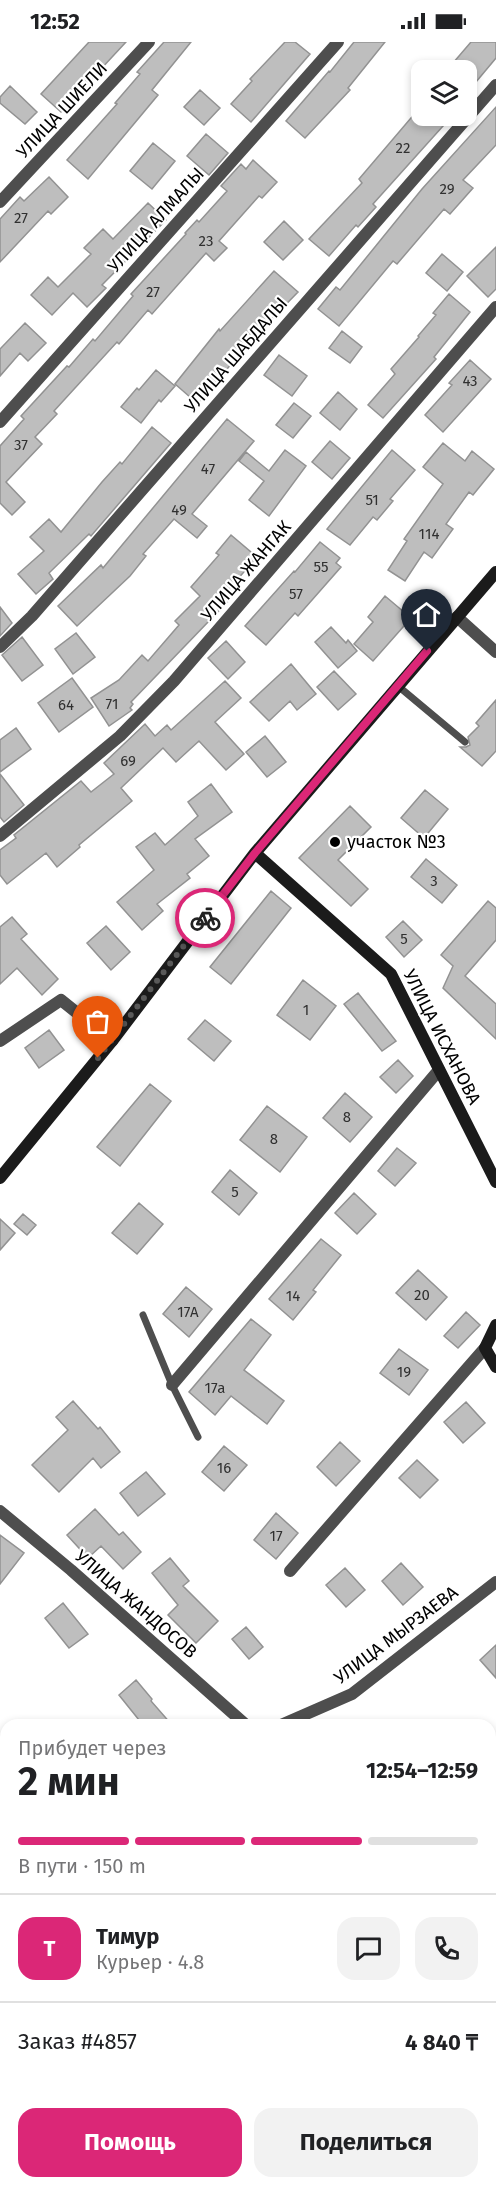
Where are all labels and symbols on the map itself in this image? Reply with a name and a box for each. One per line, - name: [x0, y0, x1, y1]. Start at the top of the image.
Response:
- street label: УЛИЦА ШИЕЛИ: [12, 57, 112, 163]
- house number: 22: [396, 139, 410, 157]
- street label: УЛИЦА АЛМАЛЫ: [103, 163, 209, 277]
- house number: 29: [439, 180, 455, 198]
- house number: 27: [14, 209, 28, 227]
- house number: 23: [199, 232, 213, 250]
- house number: 27: [146, 283, 160, 301]
- street label: УЛИЦА ШАБДАЛЫ: [180, 293, 292, 417]
- house number: 43: [462, 372, 478, 390]
- house number: 37: [14, 436, 28, 454]
- house number: 47: [201, 460, 215, 478]
- house number: 51: [365, 491, 379, 509]
- house number: 49: [171, 501, 187, 519]
- street label: УЛИЦА ЖАНГАК: [196, 516, 296, 626]
- house number: 114: [419, 525, 439, 543]
- house number: 55: [314, 558, 328, 576]
- house number: 57: [289, 585, 303, 603]
- pin: [401, 589, 452, 651]
- house number: 71: [106, 695, 118, 713]
- house number: 64: [58, 696, 74, 714]
- house number: 69: [120, 752, 136, 770]
- place label: участок №3: [347, 831, 446, 853]
- marker: участок №3: [328, 835, 342, 849]
- house number: 3: [430, 872, 438, 890]
- courier: [175, 888, 235, 948]
- house number: 5: [400, 930, 408, 948]
- street label: УЛИЦА ИСХАНОВА: [398, 966, 486, 1109]
- pin: [72, 996, 123, 1058]
- house number: 1: [303, 1001, 309, 1019]
- house number: 8: [343, 1108, 351, 1126]
- house number: 8: [270, 1130, 278, 1148]
- house number: 5: [231, 1183, 239, 1201]
- house number: 20: [414, 1286, 430, 1304]
- house number: 14: [286, 1287, 300, 1305]
- house number: 17А: [177, 1303, 199, 1321]
- house number: 19: [397, 1363, 411, 1381]
- house number: 17а: [205, 1379, 225, 1397]
- house number: 16: [217, 1459, 231, 1477]
- house number: 17: [269, 1527, 283, 1545]
- street label: УЛИЦА ЖАНДОСОВ: [71, 1545, 202, 1663]
- street label: УЛИЦА МЫРЗАЕВА: [330, 1581, 463, 1689]

